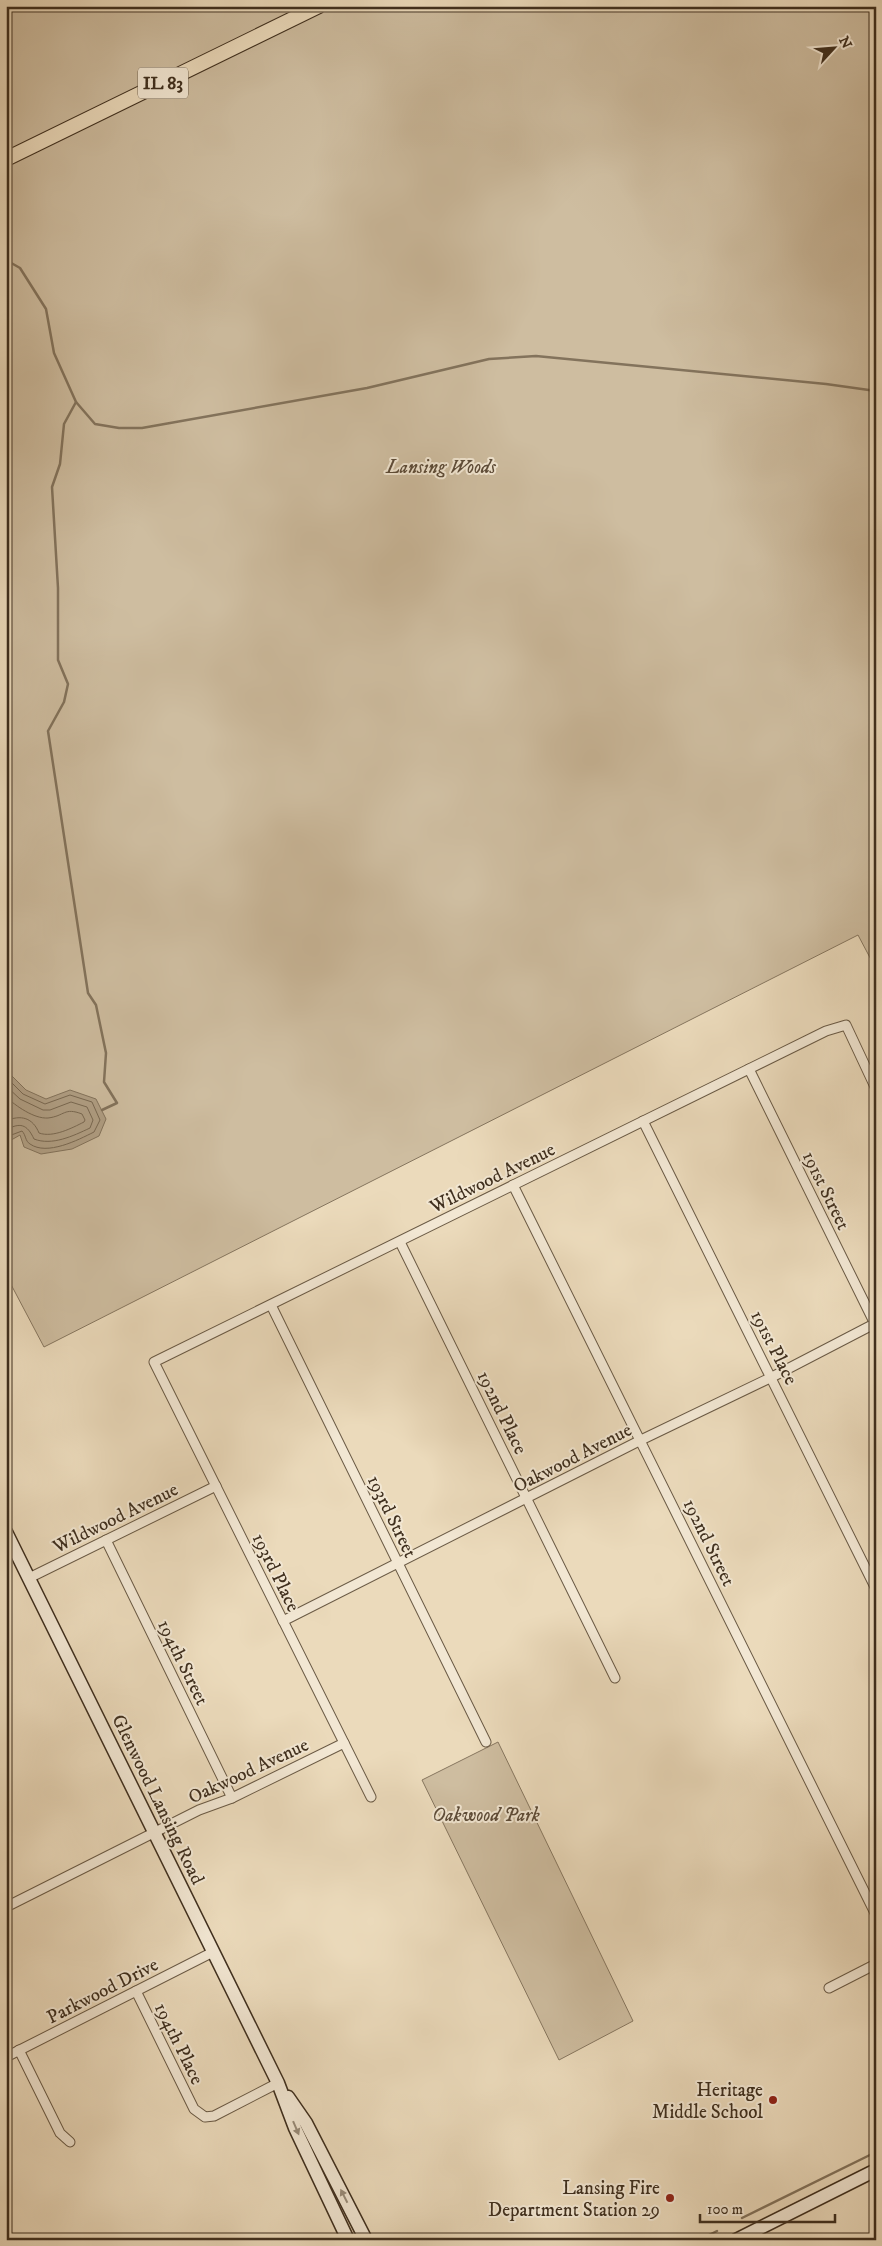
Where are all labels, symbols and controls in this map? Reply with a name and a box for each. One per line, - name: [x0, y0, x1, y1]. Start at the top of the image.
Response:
- north arrow: [810, 22, 860, 72]
- text: N: [834, 34, 856, 52]
- road number: IL 83: [138, 68, 188, 99]
- park label: Lansing Woods: [385, 456, 497, 479]
- street label: Wildwood Avenue: [425, 1138, 559, 1219]
- street label: 191st Street: [797, 1148, 855, 1234]
- street label: 191st Place: [745, 1307, 802, 1389]
- street label: 192nd Place: [472, 1367, 532, 1458]
- street label: Oakwood Avenue: [510, 1419, 636, 1498]
- street label: 193rd Street: [362, 1472, 421, 1562]
- street label: Wildwood Avenue: [48, 1478, 182, 1559]
- street label: 192nd Street: [678, 1495, 740, 1590]
- street label: 193rd Place: [247, 1529, 305, 1616]
- street label: 194th Street: [152, 1616, 213, 1709]
- street label: Glenwood Lansing Road: [106, 1711, 209, 1889]
- street label: Oakwood Avenue: [185, 1733, 312, 1809]
- park label: Oakwood Park: [432, 1804, 540, 1827]
- street label: Parkwood Drive: [43, 1953, 162, 2029]
- street label: 194th Place: [149, 1999, 208, 2088]
- place label: Heritage Middle School: [652, 2079, 763, 2124]
- marker: Heritage Middle School: [767, 2094, 779, 2106]
- one-way arrow: [292, 2121, 300, 2135]
- place label: Lansing Fire Department Station 29: [488, 2177, 660, 2222]
- one-way arrow: [340, 2189, 348, 2203]
- scale bar: [700, 2191, 834, 2223]
- marker: Lansing Fire Department Station 29: [664, 2192, 676, 2204]
- text: 100 m: [707, 2200, 743, 2219]

